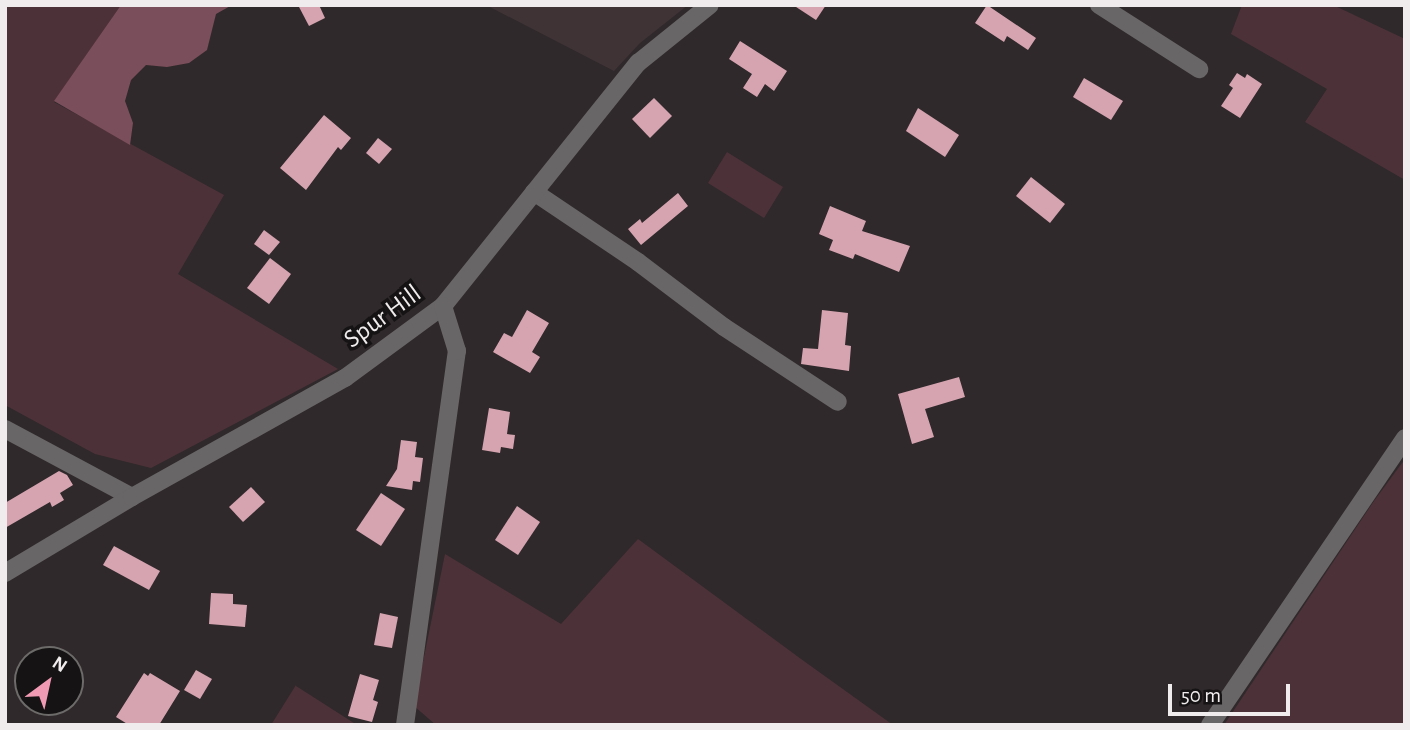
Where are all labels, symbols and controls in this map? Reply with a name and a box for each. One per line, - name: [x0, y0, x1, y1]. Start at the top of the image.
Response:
- street label: Spur Hill: [338, 278, 428, 356]
- north arrow: [14, 646, 84, 716]
- text: N: [49, 653, 70, 676]
- scale bar: [1172, 670, 1294, 714]
- text: 50 m: [1181, 685, 1221, 706]

